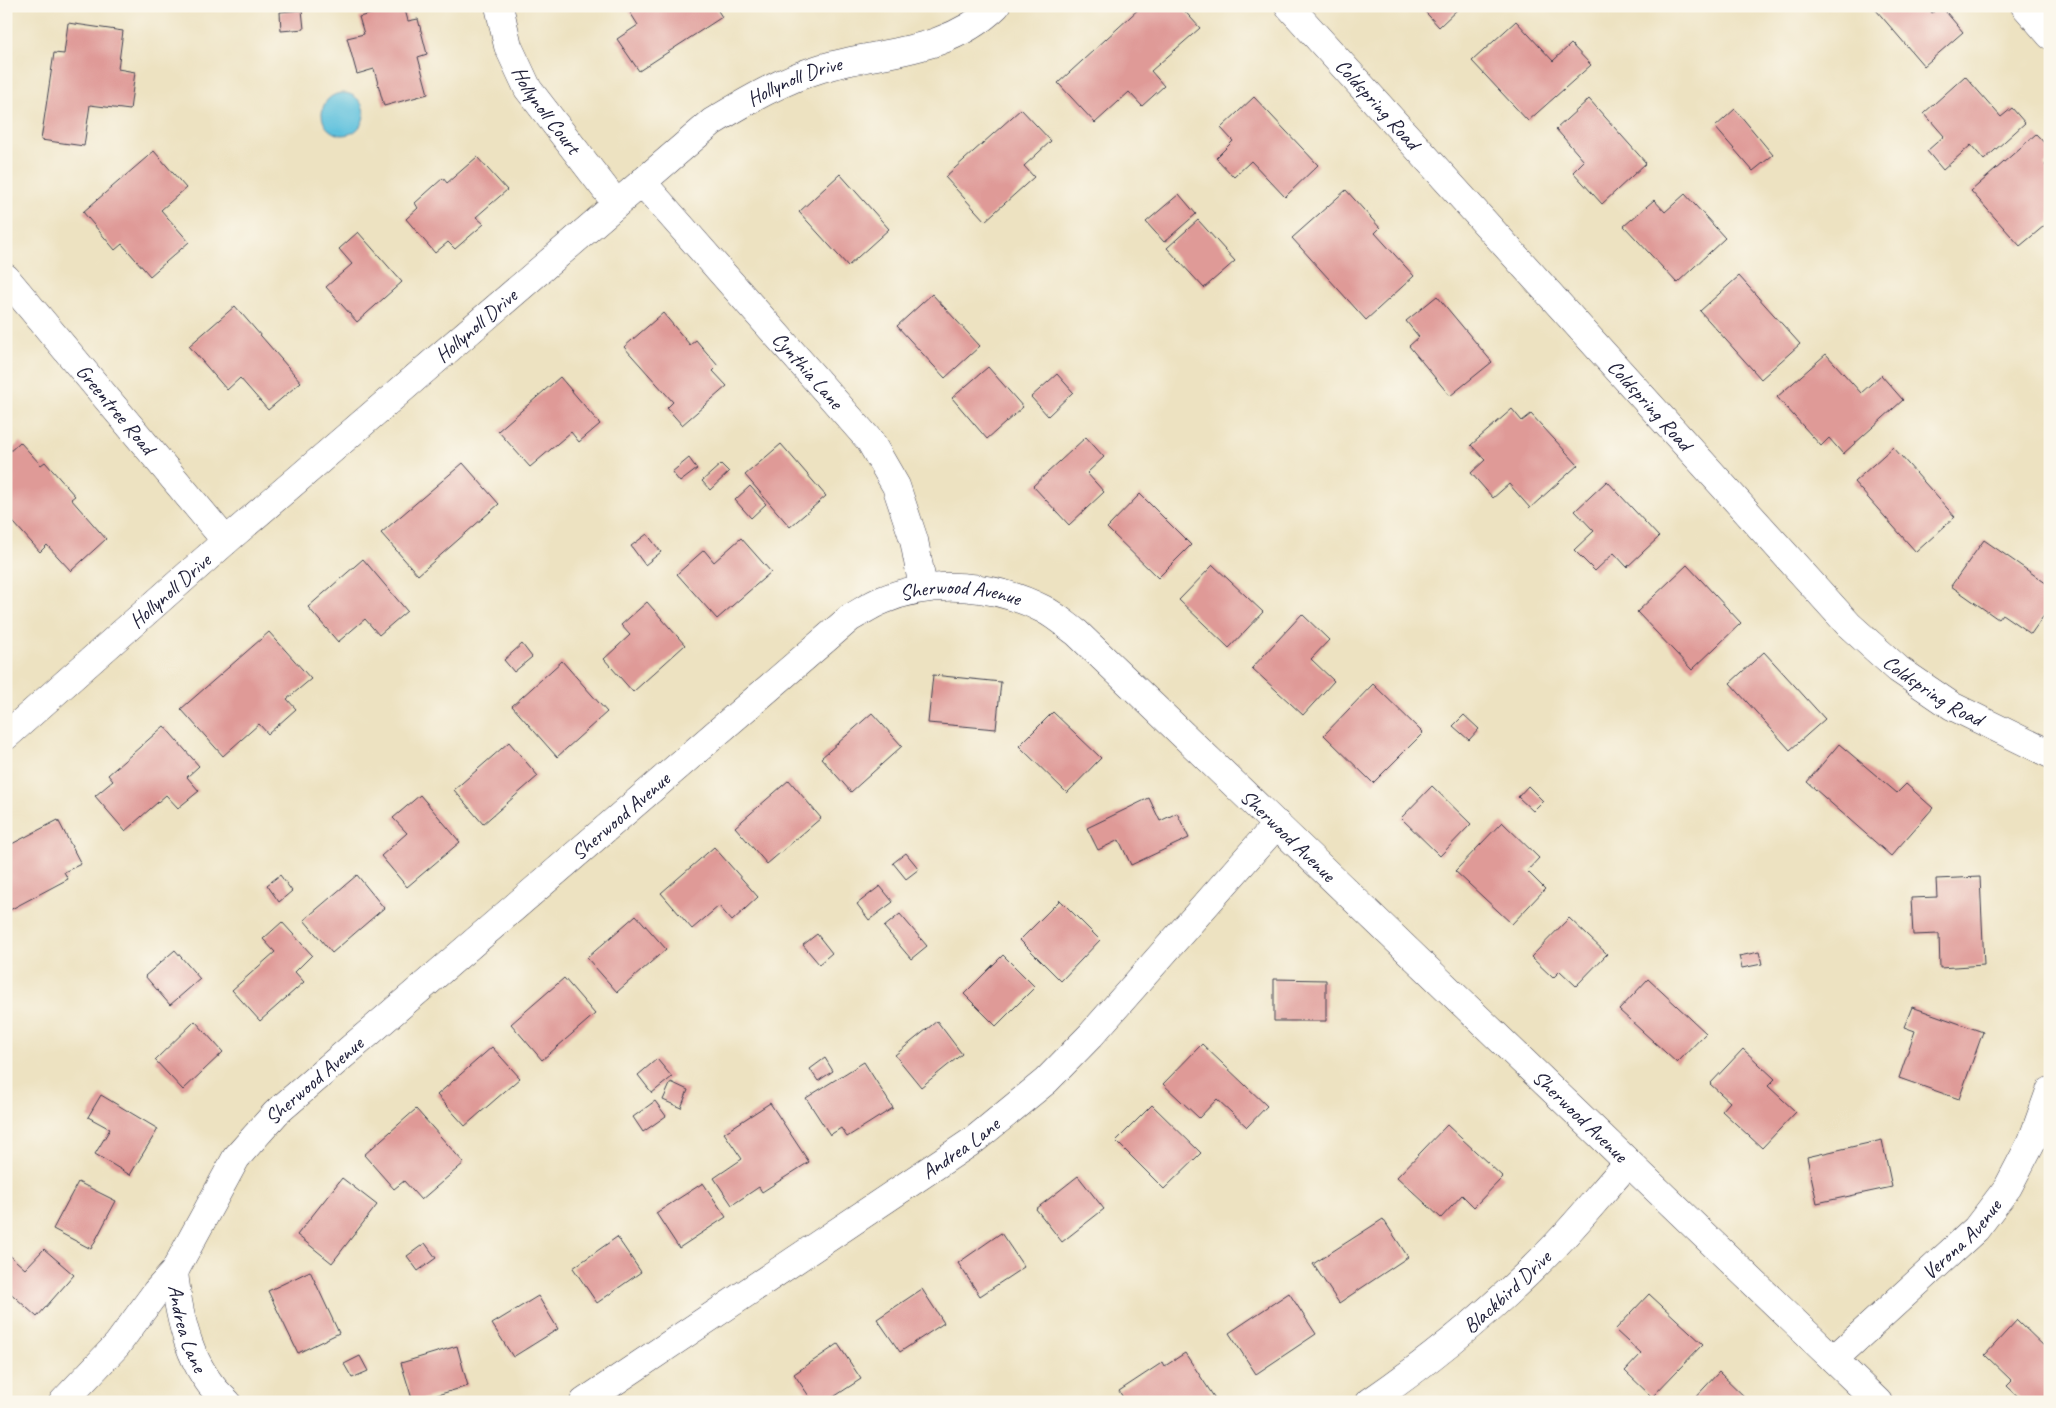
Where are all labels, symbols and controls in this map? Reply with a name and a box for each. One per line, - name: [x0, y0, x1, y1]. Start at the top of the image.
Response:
- street label: Hollynoll Drive: [742, 50, 846, 112]
- street label: Coldspring Road: [1330, 53, 1428, 158]
- street label: Hollynoll Court: [506, 62, 588, 161]
- street label: Hollynoll Drive: [429, 282, 524, 368]
- street label: Cynthia Lane: [767, 326, 850, 416]
- street label: Coldspring Road: [1602, 354, 1700, 459]
- street label: Greentree Road: [71, 359, 163, 462]
- street label: Hollynoll Drive: [124, 546, 218, 634]
- street label: Sherwood Avenue: [897, 574, 1026, 612]
- street label: Coldspring Road: [1878, 649, 1991, 734]
- street label: Sherwood Avenue: [566, 765, 676, 866]
- street label: Sherwood Avenue: [1235, 784, 1342, 888]
- street label: Sherwood Avenue: [259, 1030, 369, 1130]
- street label: Sherwood Avenue: [1527, 1064, 1634, 1169]
- street label: Andrea Lane: [916, 1110, 1006, 1185]
- street label: Verona Avenue: [1916, 1193, 2008, 1285]
- street label: Blackbird Drive: [1458, 1243, 1558, 1339]
- street label: Andrea Lane: [163, 1283, 214, 1379]

